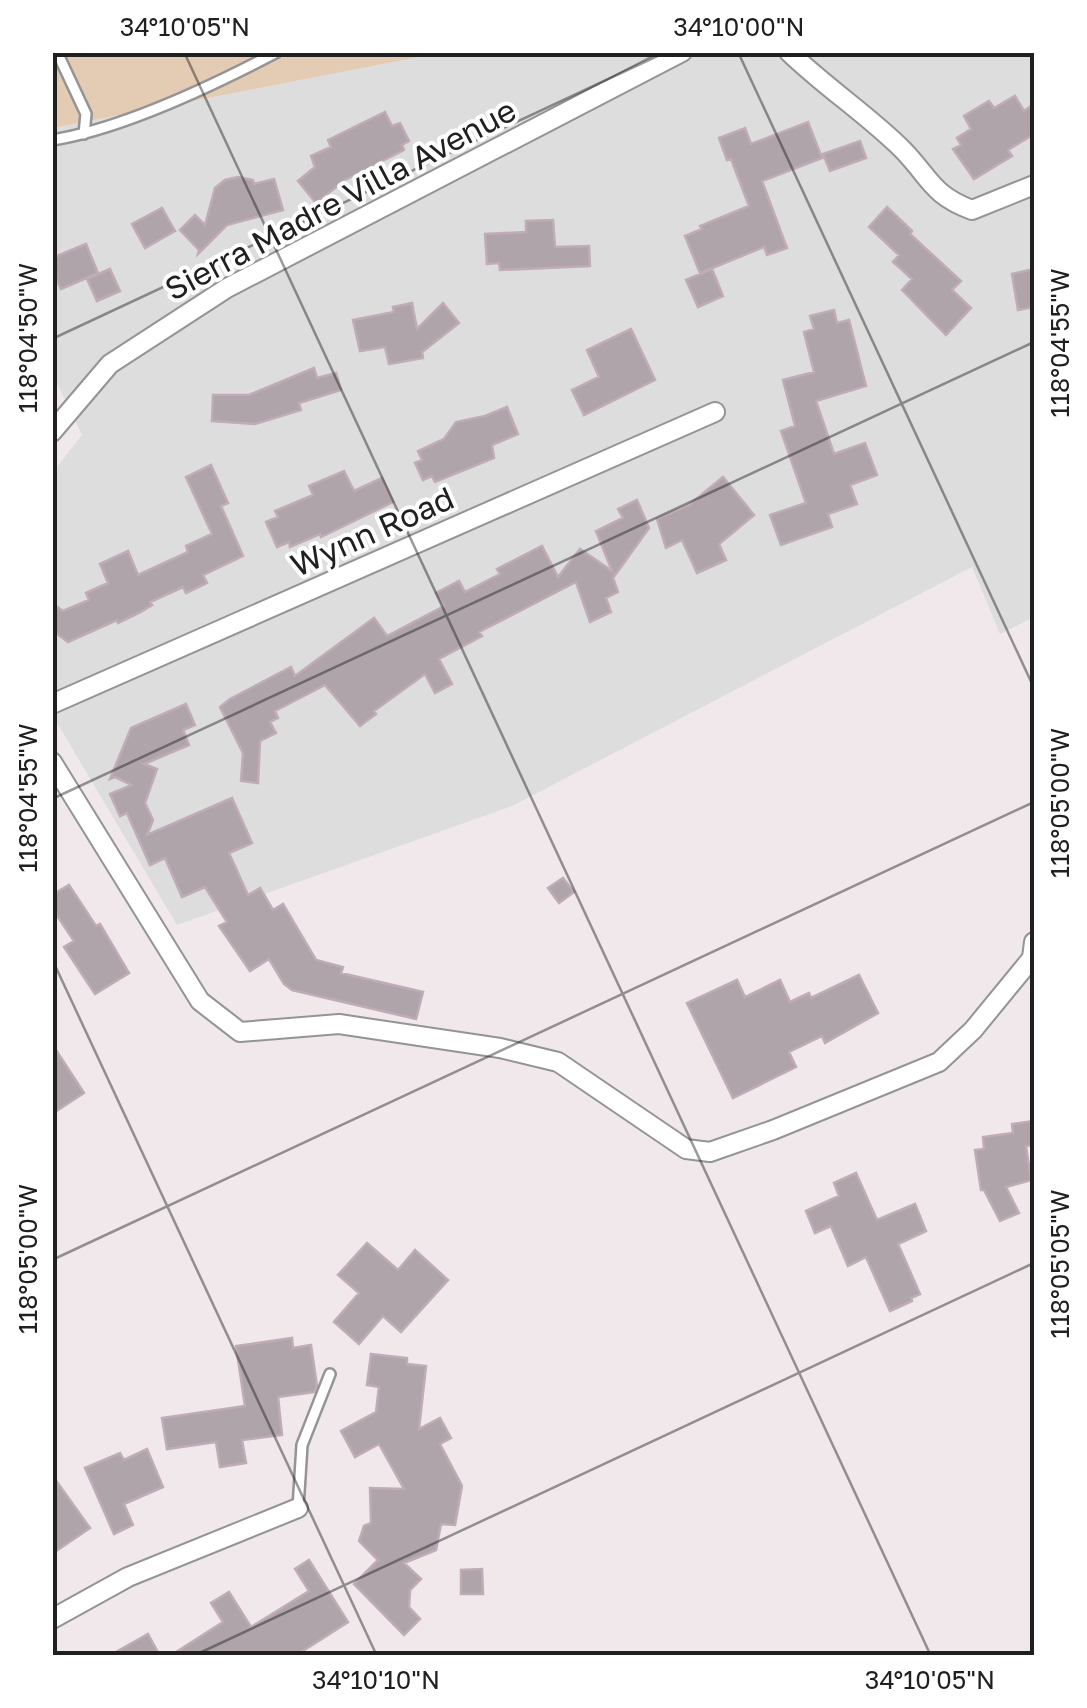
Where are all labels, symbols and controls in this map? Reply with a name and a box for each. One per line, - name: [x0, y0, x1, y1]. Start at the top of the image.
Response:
- text: 34°10'05"N: [120, 11, 250, 42]
- text: 34°10'00"N: [673, 11, 805, 42]
- street label: Sierra Madre Villa Avenue: [158, 90, 522, 308]
- text: 118°04'50"W: [12, 263, 43, 413]
- text: 118°04'55"W: [1044, 269, 1075, 417]
- street label: Wynn Road: [285, 478, 459, 584]
- text: 118°04'55"W: [12, 724, 43, 872]
- text: 118°05'00"W: [1044, 728, 1075, 878]
- text: 118°05'00"W: [12, 1184, 43, 1334]
- text: 118°05'05"W: [1044, 1189, 1075, 1339]
- text: 34°10'10"N: [312, 1664, 440, 1695]
- text: 34°10'05"N: [865, 1664, 995, 1695]

